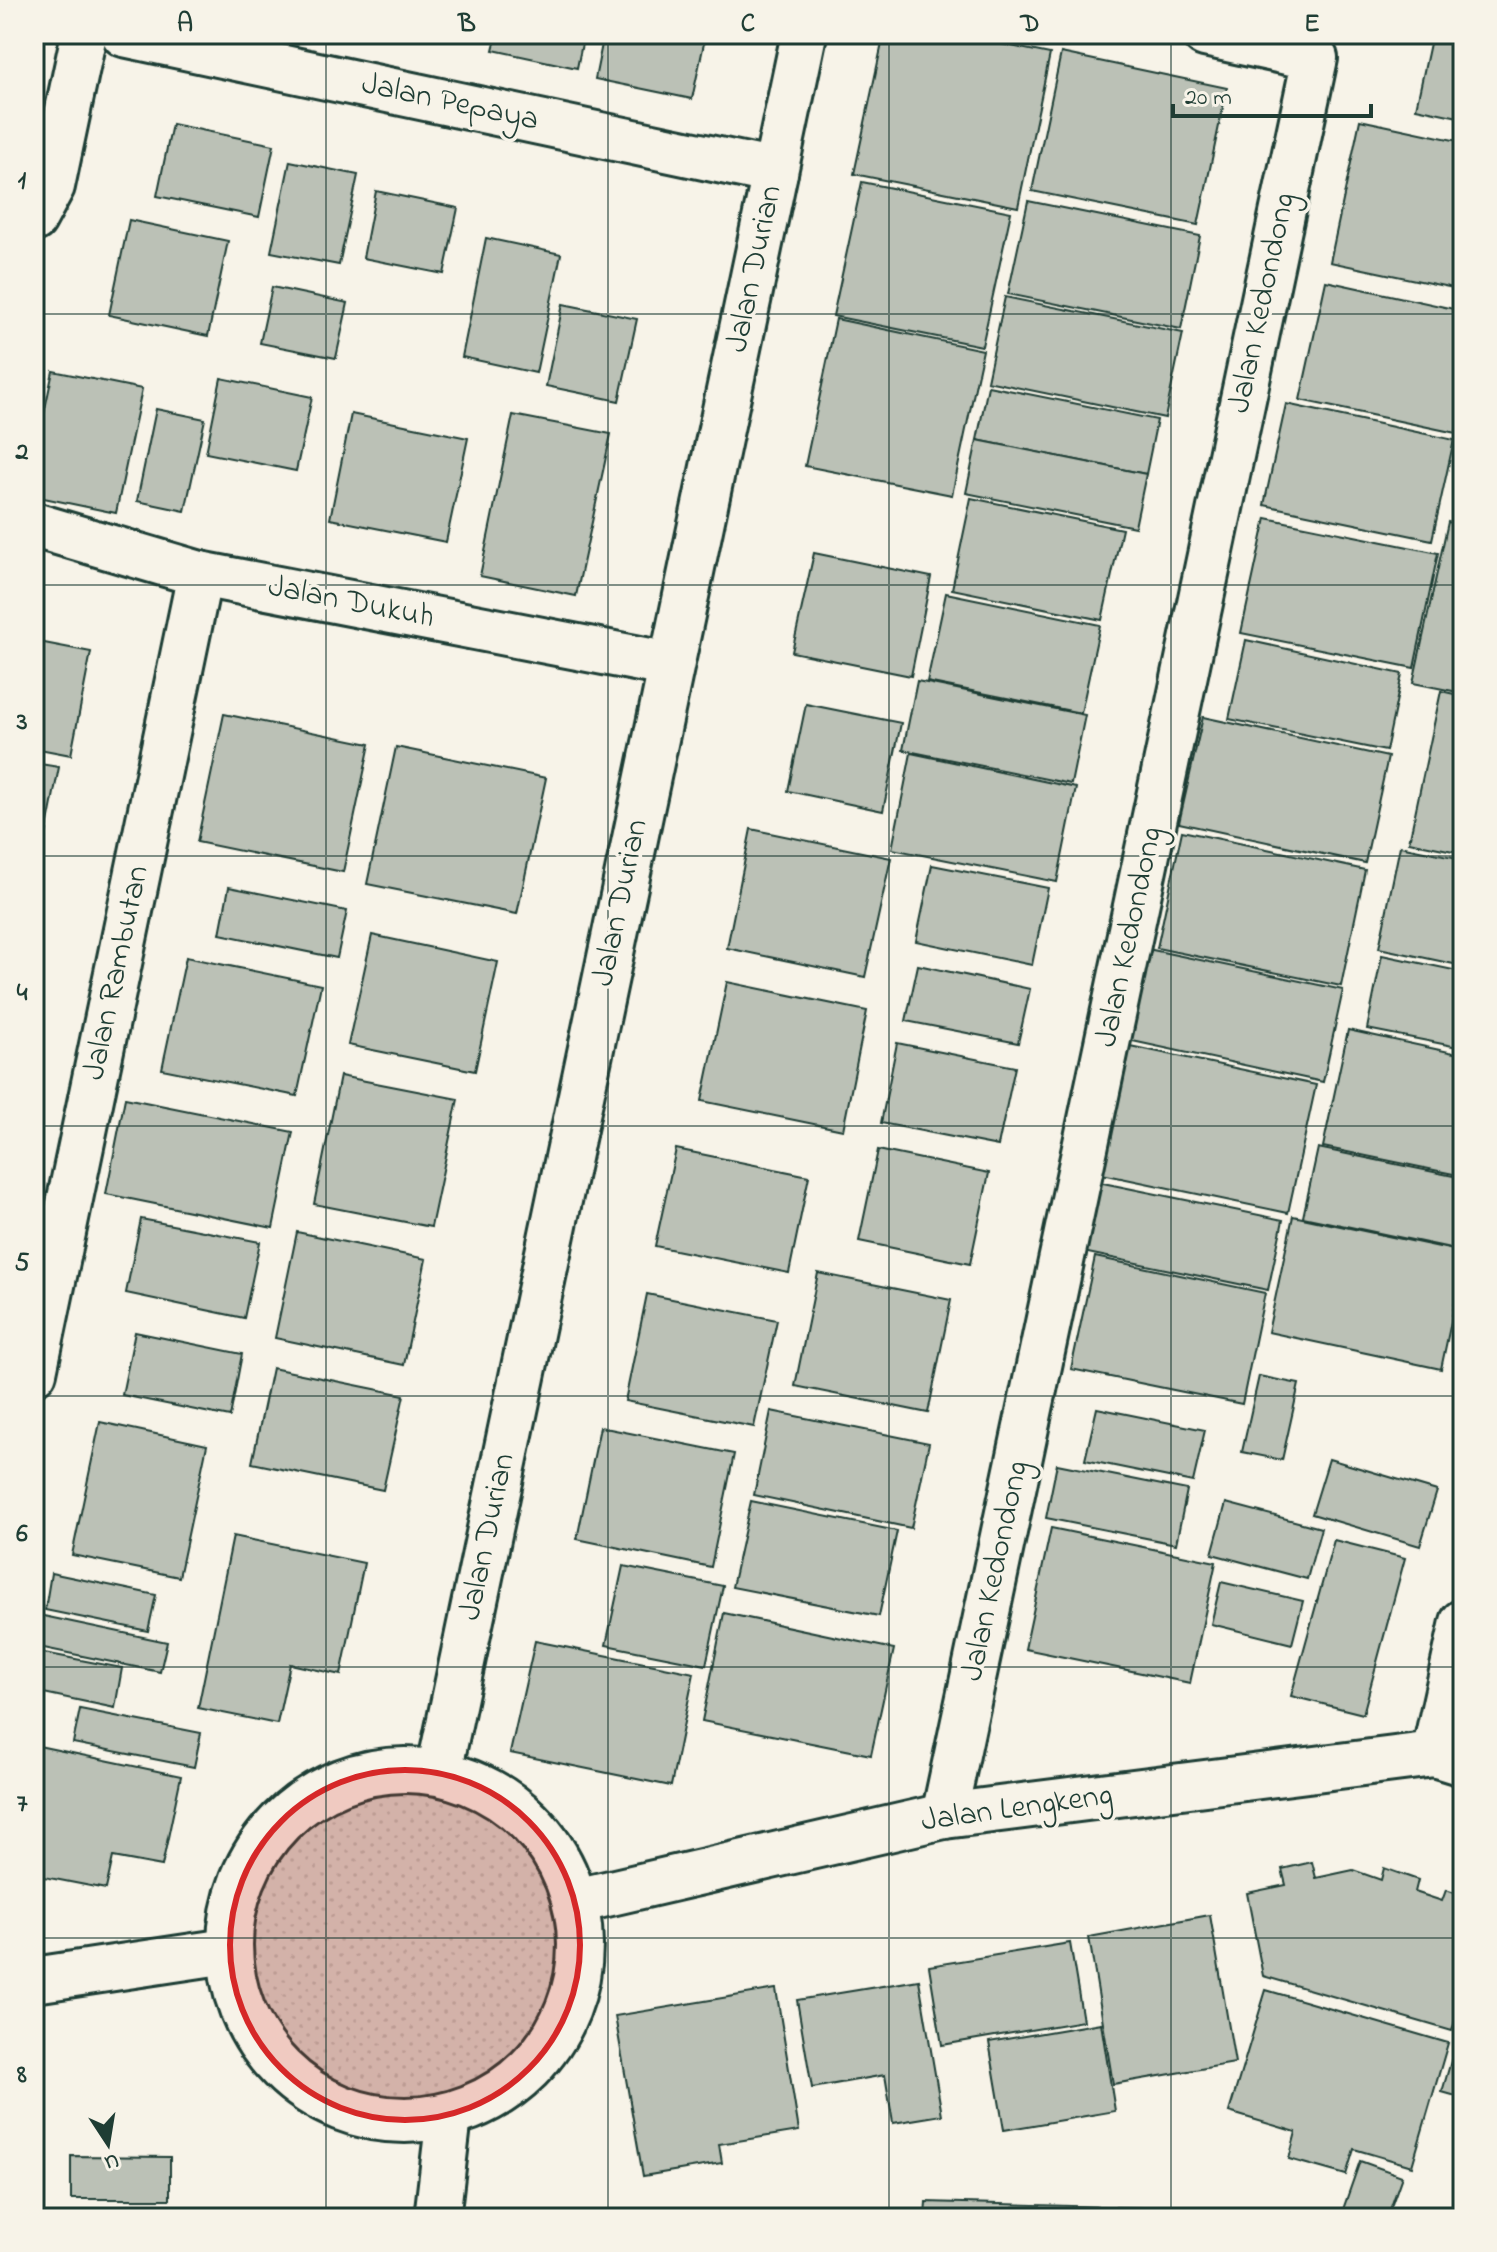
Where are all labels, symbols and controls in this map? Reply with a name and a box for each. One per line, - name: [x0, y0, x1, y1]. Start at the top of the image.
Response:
- text: A: [177, 6, 193, 44]
- text: B: [457, 6, 476, 44]
- text: C: [741, 6, 755, 44]
- text: D: [1019, 6, 1040, 44]
- text: E: [1304, 6, 1320, 44]
- street label: Jalan Pepaya: [357, 61, 543, 145]
- scale bar: [1173, 68, 1371, 118]
- text: 20 m: [1185, 81, 1232, 116]
- text: 1: [18, 163, 27, 201]
- street label: Jalan Durian: [714, 181, 796, 357]
- street label: Jalan Kedondong: [1217, 188, 1309, 418]
- text: 2: [15, 434, 29, 472]
- street label: Jalan Dukuh: [264, 564, 438, 642]
- text: 3: [16, 704, 28, 742]
- street label: Jalan Durian: [580, 815, 662, 991]
- street label: Jalan Kedondong: [1084, 822, 1176, 1052]
- street label: Jalan Rambutan: [71, 861, 163, 1085]
- text: 4: [17, 975, 28, 1013]
- text: 5: [15, 1245, 30, 1283]
- street label: Jalan Durian: [447, 1449, 529, 1625]
- street label: Jalan Kedondong: [950, 1456, 1042, 1686]
- text: 6: [16, 1516, 28, 1554]
- street label: Jalan Lengkeng: [918, 1772, 1116, 1846]
- text: 7: [17, 1786, 28, 1824]
- text: 8: [16, 2057, 27, 2095]
- north arrow: [68, 2104, 148, 2184]
- text: U: [101, 2144, 122, 2178]

